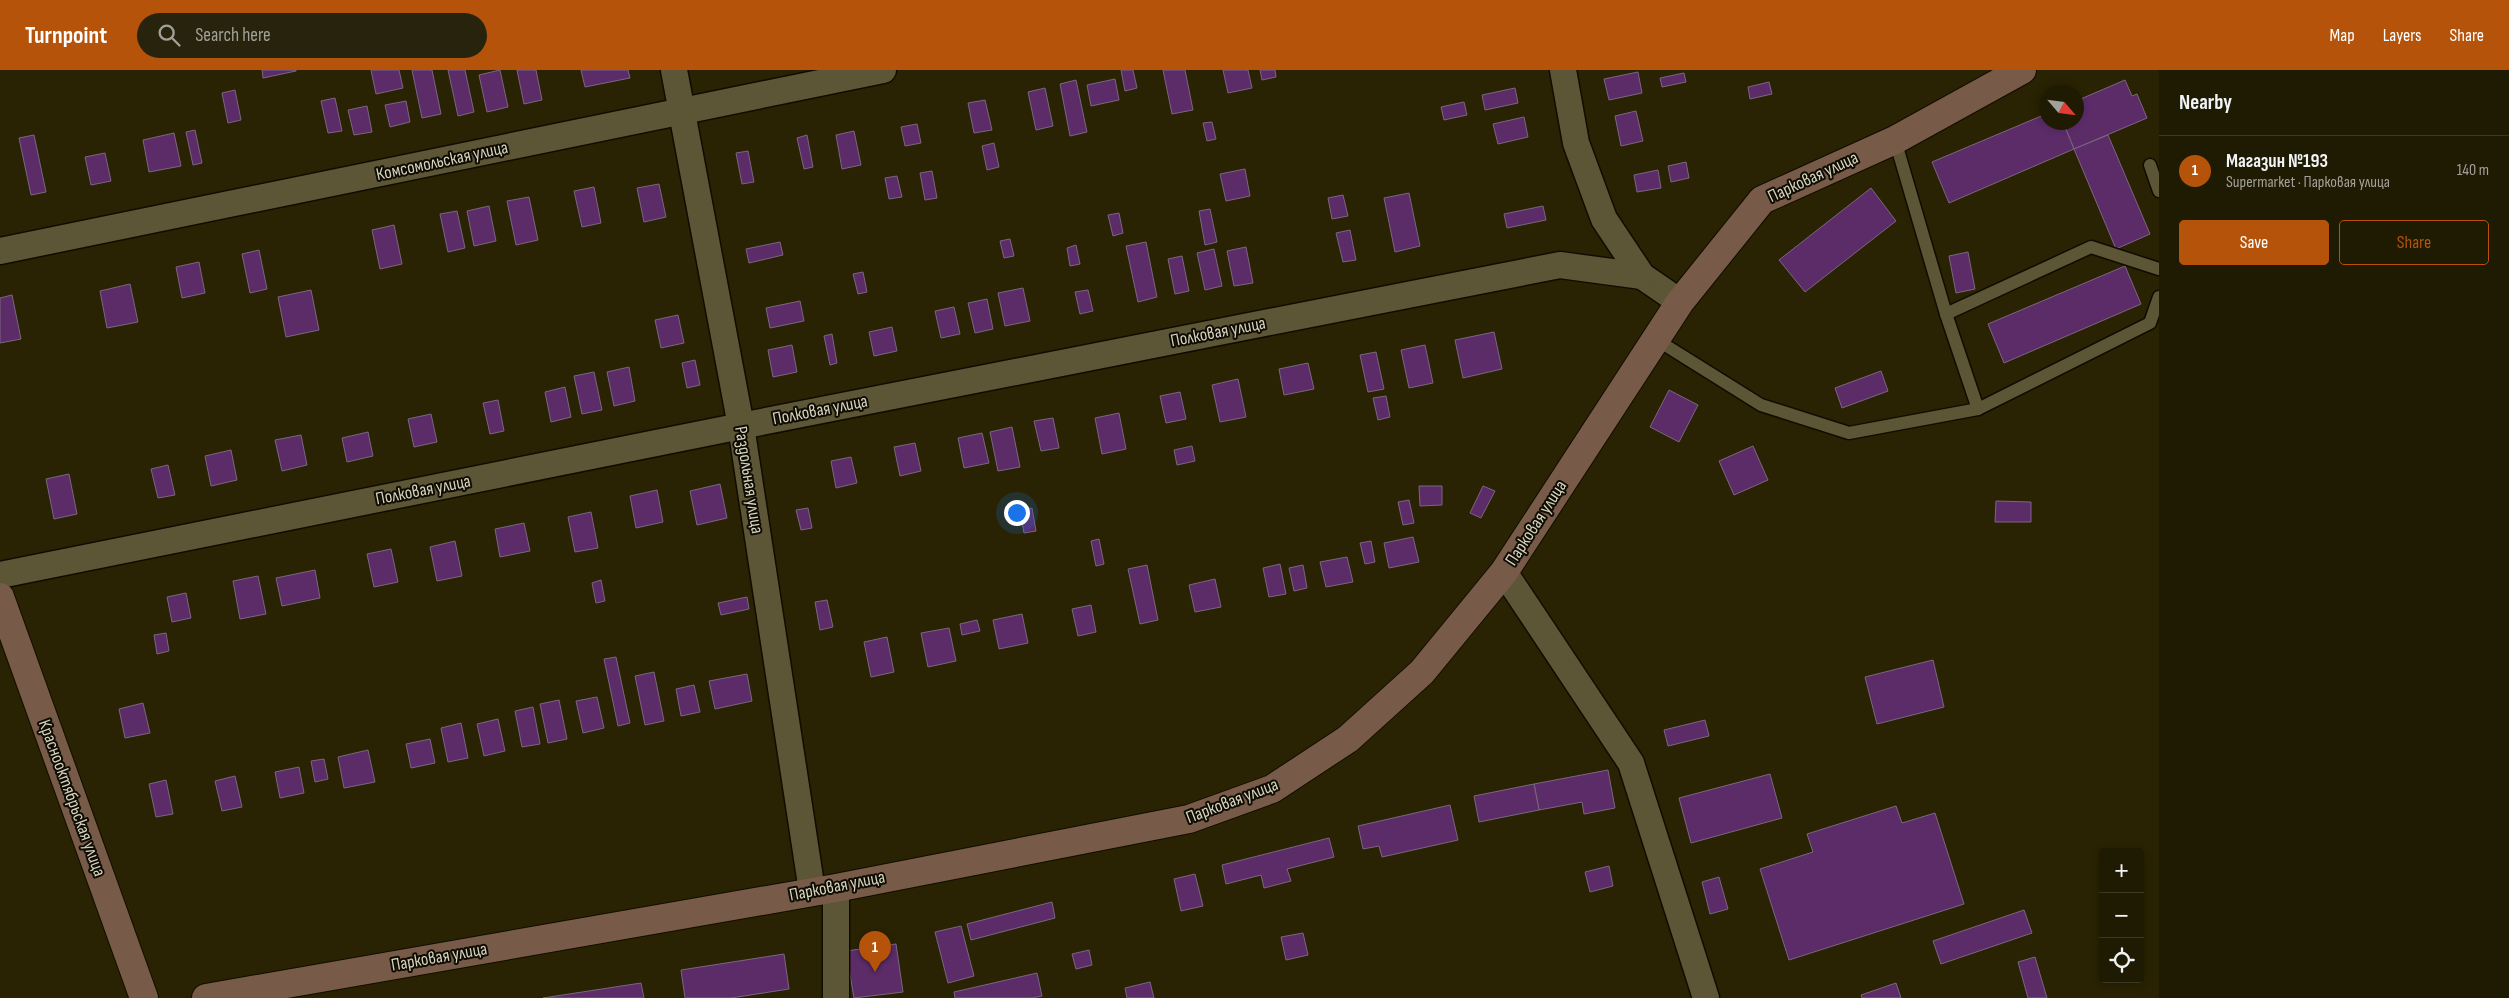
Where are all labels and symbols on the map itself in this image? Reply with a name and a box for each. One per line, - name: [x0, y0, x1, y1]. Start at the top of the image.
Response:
- north arrow: [2039, 85, 2084, 130]
- street label: Комсомольская улица: [374, 137, 510, 185]
- street label: Парковая улица: [1765, 147, 1861, 207]
- street label: Полковая улица: [1169, 312, 1267, 352]
- street label: Полковая улица: [771, 390, 869, 430]
- street label: Раздольная улица: [730, 425, 768, 535]
- street label: Полковая улица: [374, 470, 472, 510]
- street label: Парковая улица: [1501, 477, 1571, 569]
- your location: [1004, 500, 1030, 526]
- street label: Краснооктябрьская улица: [34, 717, 110, 879]
- street label: Парковая улица: [1183, 774, 1281, 828]
- street label: Парковая улица: [787, 866, 887, 906]
- pin: 1: [859, 931, 891, 972]
- street label: Парковая улица: [389, 938, 489, 976]

